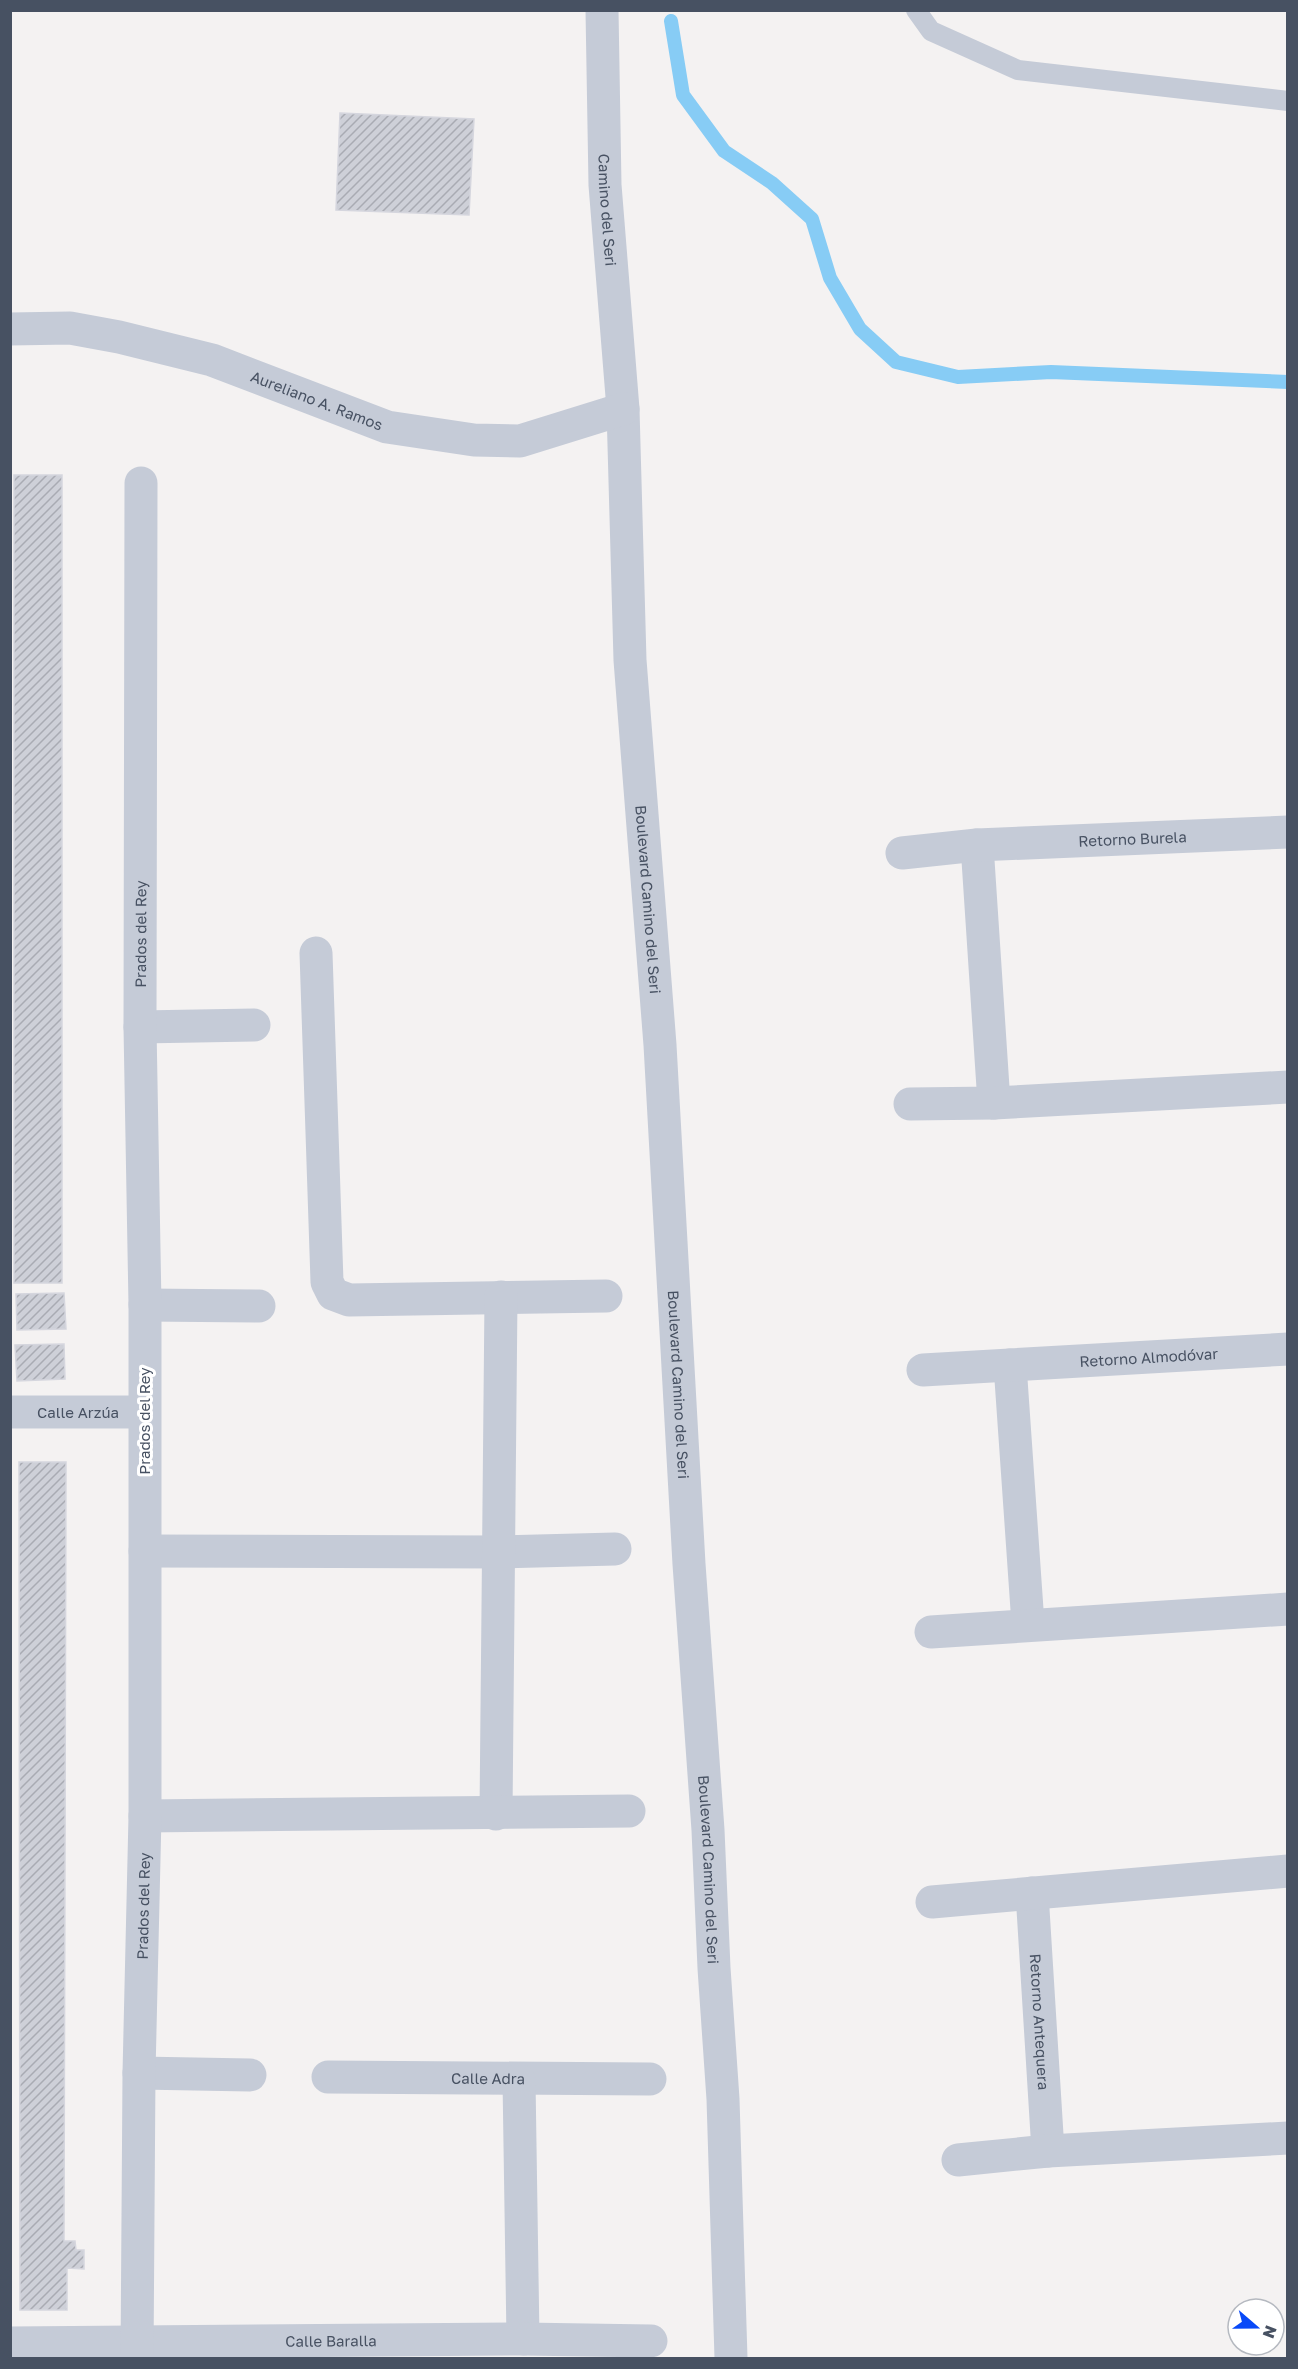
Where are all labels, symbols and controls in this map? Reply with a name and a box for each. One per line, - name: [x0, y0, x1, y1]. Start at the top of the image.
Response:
- street label: Camino del Seri: [595, 153, 620, 267]
- street label: Aureliano A. Ramos: [248, 367, 386, 434]
- street label: Boulevard Camino del Seri: [632, 804, 665, 994]
- street label: Retorno Burela: [1078, 827, 1187, 850]
- street label: Prados del Rey: [131, 880, 149, 988]
- street label: Boulevard Camino del Seri: [665, 1290, 693, 1479]
- street label: Retorno Almodóvar: [1079, 1344, 1219, 1370]
- street label: Prados del Rey: [135, 1367, 153, 1475]
- street label: Calle Arzúa: [37, 1403, 119, 1421]
- street label: Boulevard Camino del Seri: [695, 1774, 723, 1964]
- street label: Prados del Rey: [133, 1852, 153, 1960]
- street label: Retorno Antequera: [1027, 1953, 1053, 2091]
- street label: Calle Adra: [451, 2069, 525, 2087]
- north arrow: [1226, 2297, 1286, 2357]
- text: N: [1259, 2323, 1282, 2341]
- street label: Calle Baralla: [285, 2331, 377, 2350]

